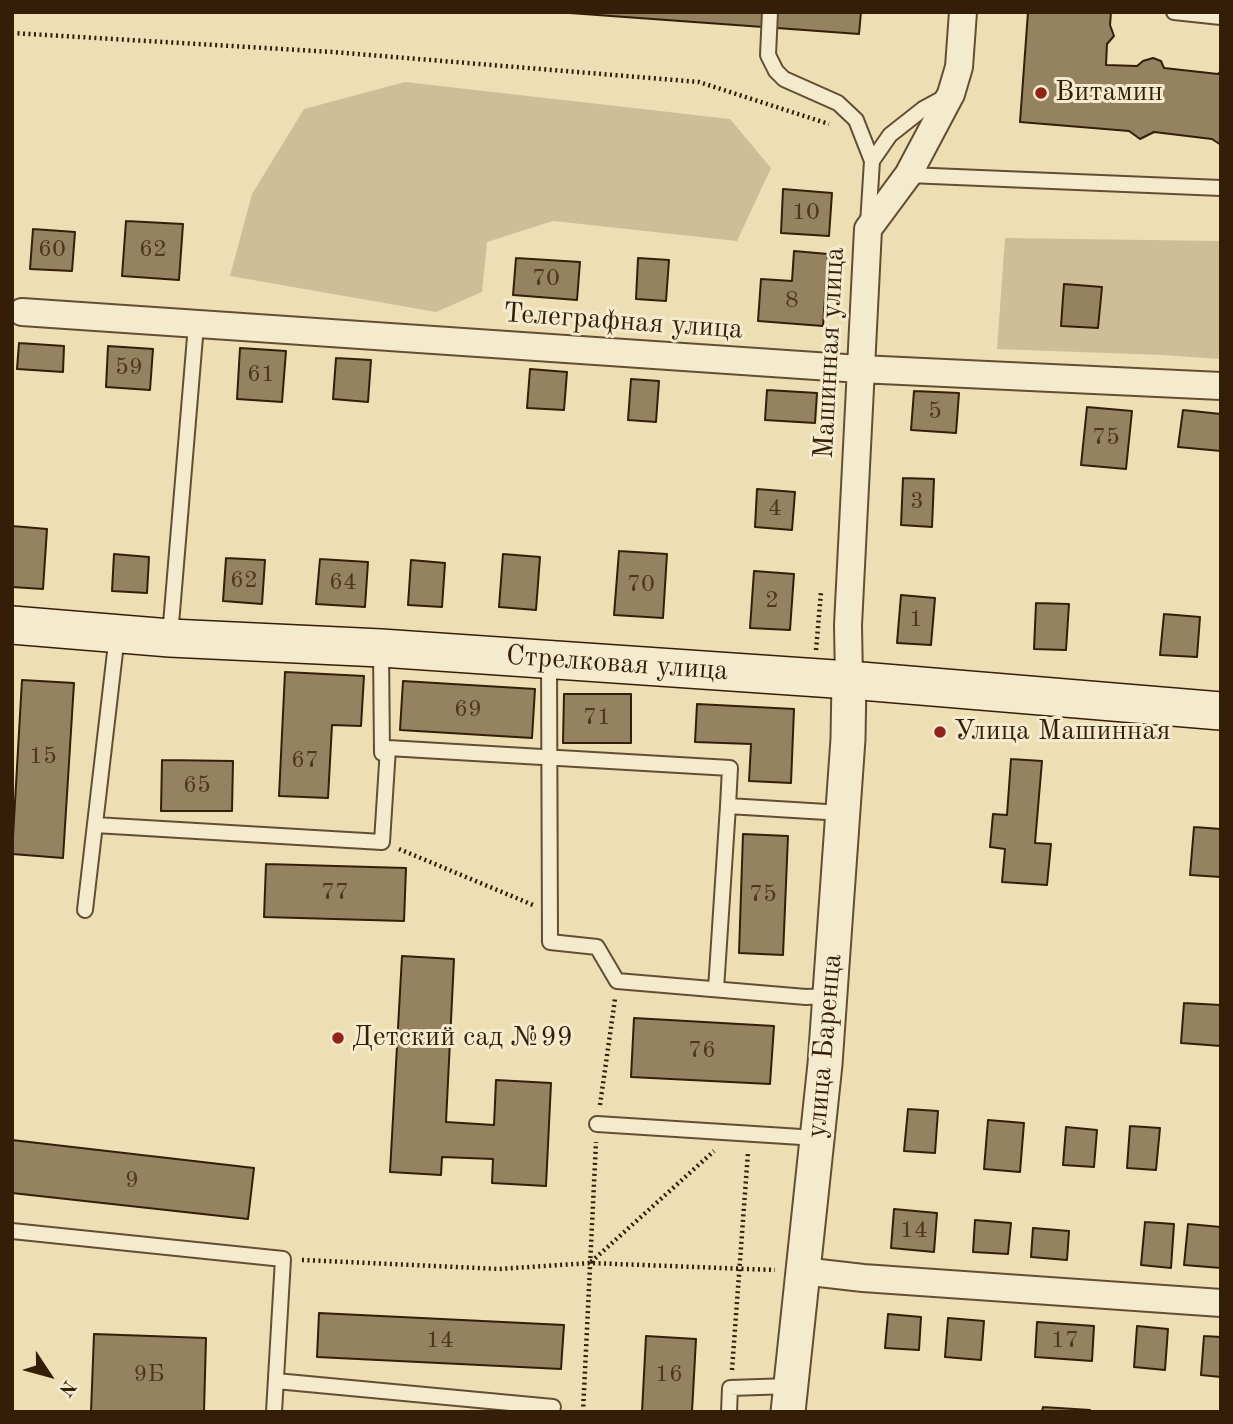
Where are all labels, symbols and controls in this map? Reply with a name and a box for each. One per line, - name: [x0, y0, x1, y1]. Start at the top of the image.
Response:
- place label: Витамин: [1055, 76, 1163, 110]
- marker: Витамин: [1033, 85, 1049, 101]
- house number: 10: [792, 199, 820, 227]
- house number: 60: [38, 236, 66, 264]
- house number: 62: [139, 236, 167, 264]
- street label: Машинная улица: [808, 246, 852, 460]
- house number: 70: [532, 265, 560, 293]
- house number: 8: [785, 287, 799, 315]
- street label: Телеграфная улица: [502, 297, 744, 347]
- house number: 59: [115, 354, 143, 382]
- house number: 61: [247, 361, 275, 389]
- house number: 5: [928, 398, 942, 426]
- house number: 75: [1092, 424, 1120, 452]
- house number: 3: [910, 488, 924, 516]
- house number: 4: [768, 495, 782, 523]
- house number: 62: [230, 567, 258, 595]
- house number: 64: [329, 569, 357, 597]
- house number: 70: [627, 571, 655, 599]
- house number: 2: [765, 587, 779, 615]
- house number: 1: [909, 606, 923, 634]
- street label: Стрелковая улица: [505, 639, 729, 689]
- house number: 69: [454, 696, 482, 724]
- house number: 71: [583, 704, 611, 732]
- place label: Улица Машинная: [954, 715, 1171, 749]
- marker: Улица Машинная: [932, 724, 948, 740]
- house number: 15: [29, 743, 57, 771]
- house number: 67: [291, 747, 319, 775]
- house number: 65: [183, 772, 211, 800]
- house number: 77: [321, 879, 349, 907]
- house number: 75: [749, 881, 777, 909]
- street label: улица Баренца: [800, 952, 850, 1140]
- place label: Детский сад №99: [352, 1021, 573, 1055]
- marker: Детский сад №99: [330, 1030, 346, 1046]
- house number: 76: [688, 1037, 716, 1065]
- house number: 9: [125, 1167, 139, 1195]
- house number: 14: [900, 1217, 928, 1245]
- house number: 14: [426, 1327, 454, 1355]
- house number: 17: [1051, 1327, 1079, 1355]
- north arrow: [14, 1340, 84, 1410]
- house number: 9Б: [134, 1361, 164, 1389]
- house number: 16: [655, 1361, 683, 1389]
- text: N: [54, 1376, 78, 1399]

